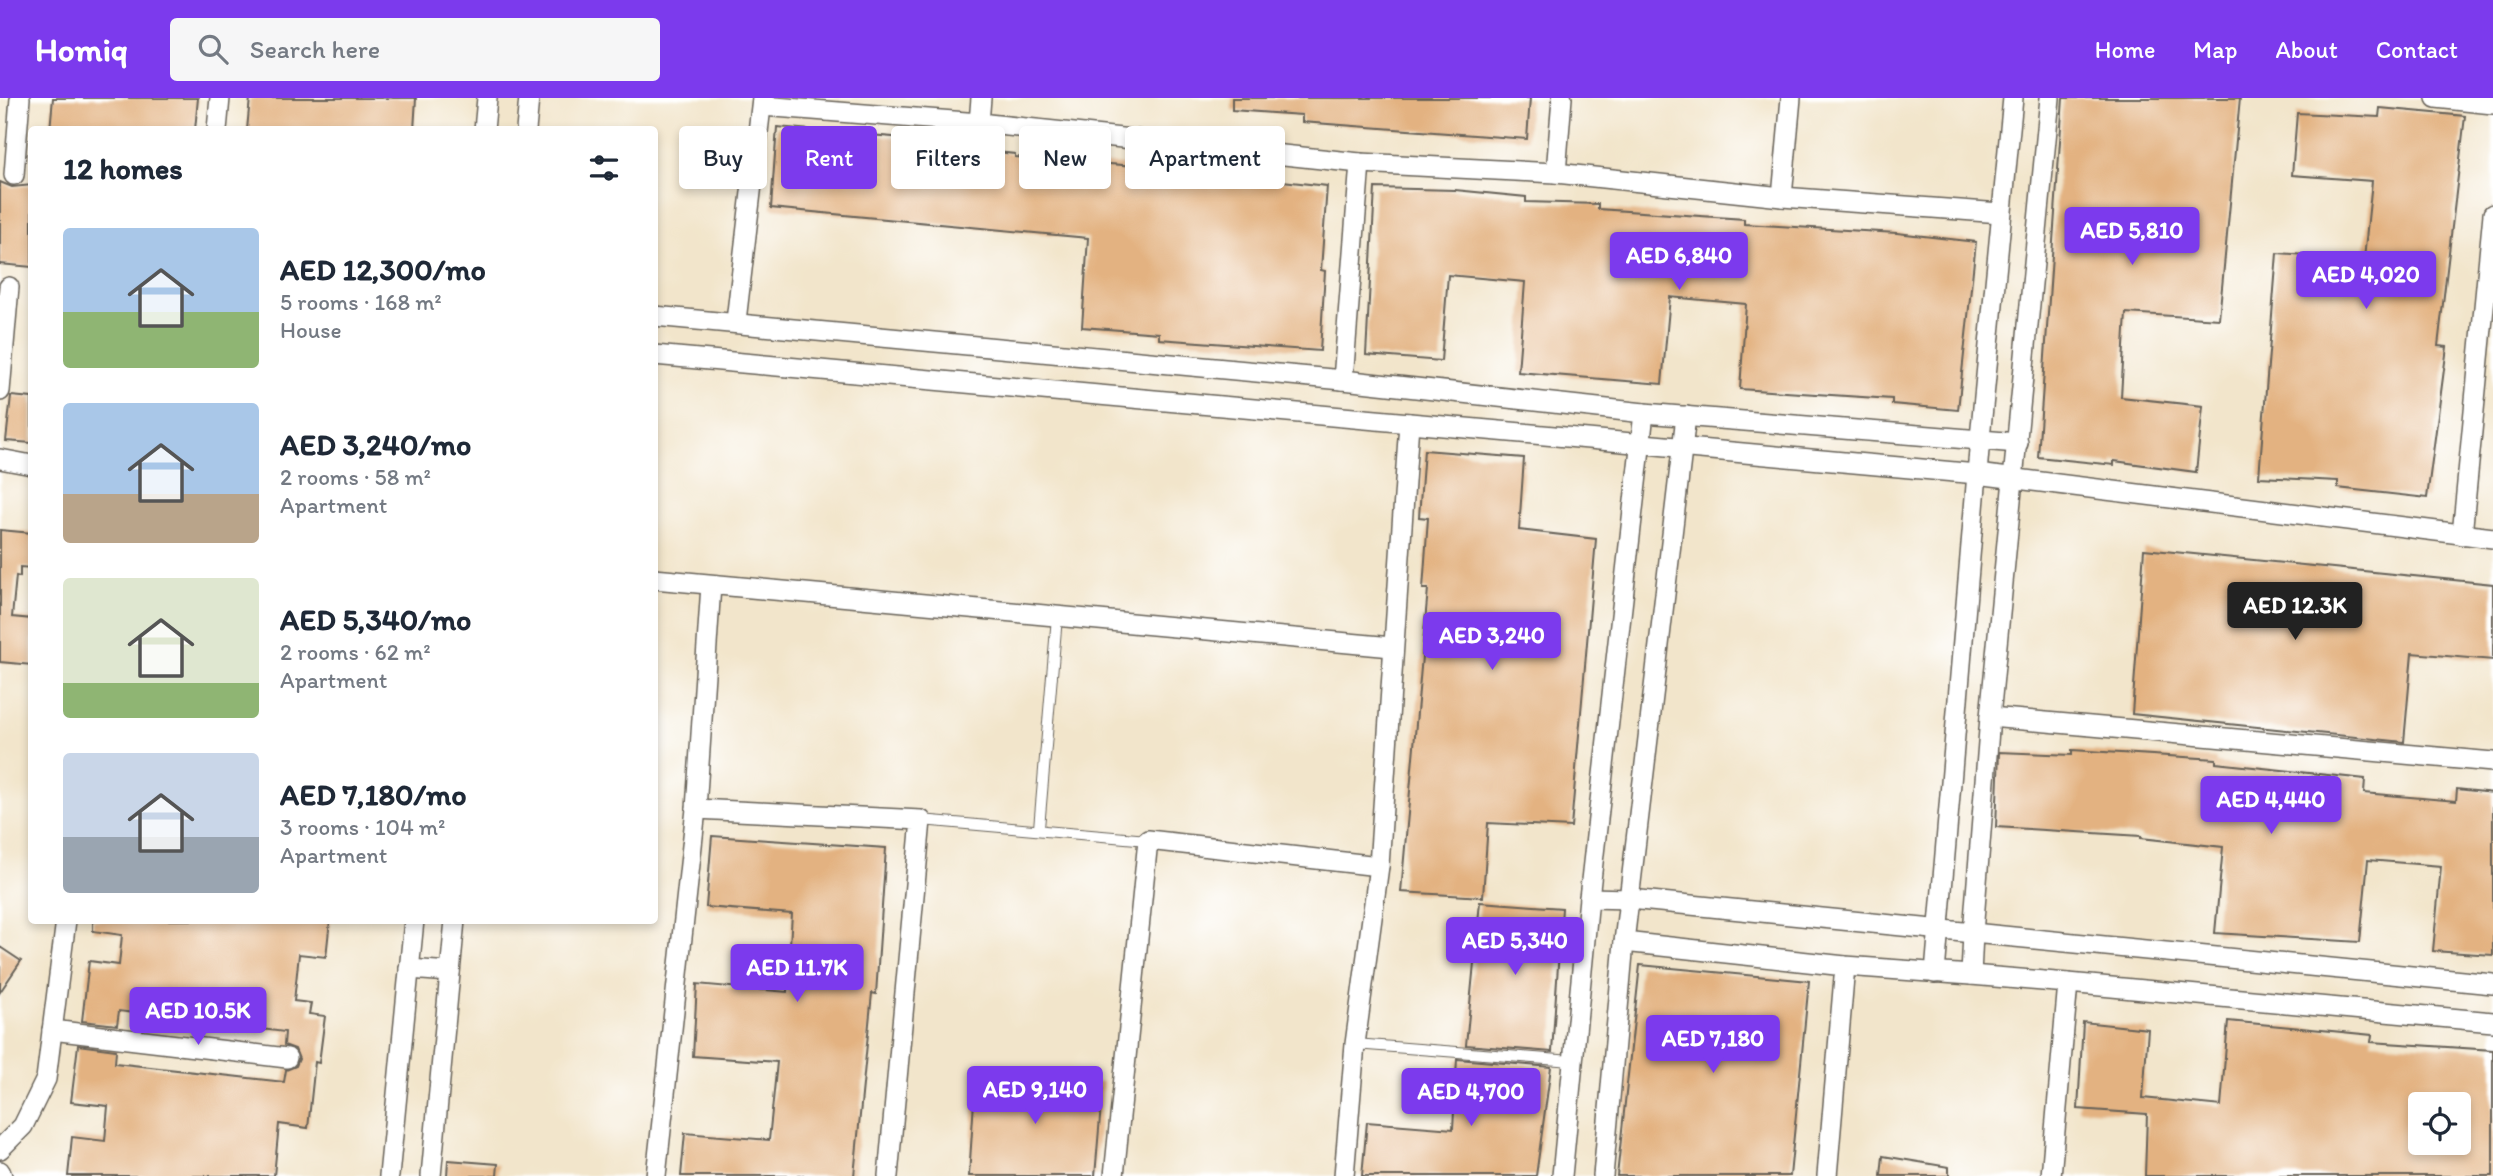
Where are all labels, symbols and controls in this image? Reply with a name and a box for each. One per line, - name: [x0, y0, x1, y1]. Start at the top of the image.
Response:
- search box: [170, 18, 660, 81]
- text: Homiq: [35, 30, 128, 69]
- icon: search: [194, 30, 232, 68]
- text: Search here: [250, 33, 380, 65]
- text: Home: [2095, 35, 2155, 64]
- text: Map: [2193, 35, 2237, 64]
- text: About: [2275, 35, 2338, 64]
- text: Contact: [2376, 35, 2458, 64]
- chip: Buy: [679, 126, 767, 189]
- chip: Rent: [781, 126, 877, 189]
- chip: Filters: [891, 126, 1005, 189]
- chip: New: [1019, 126, 1111, 189]
- chip: Apartment: [1125, 126, 1285, 189]
- icon: filters: [585, 149, 623, 187]
- text: 12 homes: [63, 150, 183, 187]
- pin: AED 5,810: [2052, 208, 2212, 267]
- text: AED 5,810: [2081, 216, 2183, 244]
- pin: AED 6,840: [1599, 232, 1759, 292]
- text: AED 6,840: [1626, 241, 1732, 269]
- text: AED 12,300/mo: [280, 251, 486, 288]
- pin: AED 4,020: [2286, 252, 2446, 311]
- icon: home: [119, 256, 203, 340]
- text: AED 4,020: [2312, 260, 2420, 288]
- text: 5 rooms · 168 m²: [280, 288, 442, 316]
- text: House: [280, 316, 342, 344]
- text: AED 3,240/mo: [280, 426, 471, 463]
- icon: home: [119, 431, 203, 515]
- text: 2 rooms · 58 m²: [280, 463, 431, 491]
- text: Apartment: [280, 491, 387, 519]
- pin: AED 12.3K: [2215, 582, 2375, 642]
- text: AED 12.3K: [2243, 591, 2347, 619]
- text: AED 5,340/mo: [280, 601, 471, 638]
- icon: home: [119, 606, 203, 690]
- pin: AED 3,240: [1412, 612, 1572, 672]
- text: AED 3,240: [1439, 621, 1545, 649]
- text: 2 rooms · 62 m²: [280, 638, 431, 666]
- text: Apartment: [280, 666, 387, 694]
- text: AED 7,180/mo: [280, 776, 467, 813]
- pin: AED 4,440: [2191, 776, 2351, 836]
- icon: home: [119, 781, 203, 865]
- text: AED 4,440: [2216, 785, 2326, 813]
- text: 3 rooms · 104 m²: [280, 813, 445, 841]
- text: Apartment: [280, 841, 387, 869]
- pin: AED 5,340: [1435, 918, 1595, 977]
- text: AED 5,340: [1462, 926, 1568, 954]
- pin: AED 11.7K: [717, 944, 877, 1004]
- text: AED 11.7K: [747, 953, 847, 981]
- pin: AED 10.5K: [118, 988, 278, 1047]
- text: AED 10.5K: [146, 996, 250, 1024]
- pin: AED 7,180: [1633, 1016, 1793, 1075]
- text: AED 7,180: [1662, 1024, 1764, 1052]
- pin: AED 9,140: [955, 1066, 1115, 1126]
- pin: AED 4,700: [1391, 1068, 1551, 1128]
- text: AED 9,140: [983, 1075, 1087, 1103]
- text: AED 4,700: [1417, 1077, 1525, 1105]
- map controls: [2408, 1092, 2471, 1155]
- button: locate: [2408, 1092, 2471, 1155]

